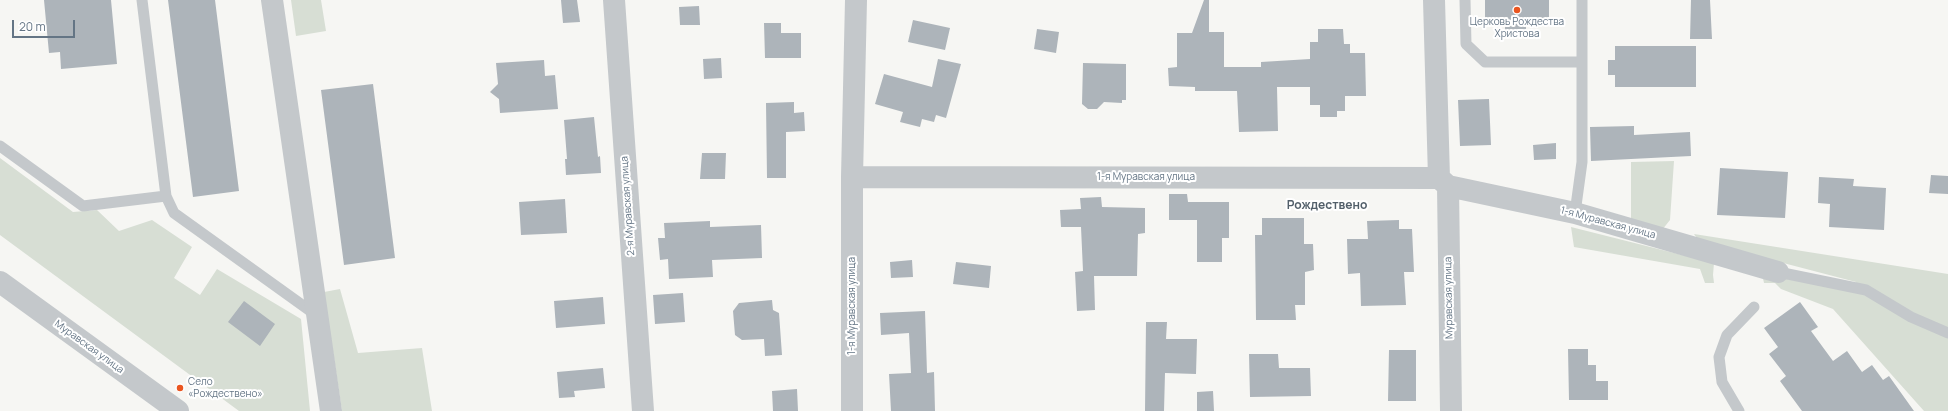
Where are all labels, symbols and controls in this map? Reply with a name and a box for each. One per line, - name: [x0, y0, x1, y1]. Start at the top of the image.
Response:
- marker: Церковь Рождества Христова: [1512, 5, 1522, 15]
- scale bar: [14, 12, 77, 38]
- place label: Церковь Рождества Христова: [1470, 16, 1564, 40]
- text: 20 m: [19, 18, 46, 35]
- street label: 2-я Муравская улица: [619, 156, 637, 256]
- street label: 1-я Муравская улица: [1097, 171, 1195, 183]
- district label: Рождествено: [1287, 199, 1367, 213]
- street label: 1-я Муравская улица: [1559, 205, 1657, 241]
- street label: 1-я Муравская улица: [846, 257, 858, 355]
- street label: Муравская улица: [1442, 257, 1456, 339]
- street label: Муравская улица: [52, 318, 126, 376]
- place label: Село «Рождествено»: [188, 376, 263, 400]
- marker: Село «Рождествено»: [175, 383, 185, 393]

